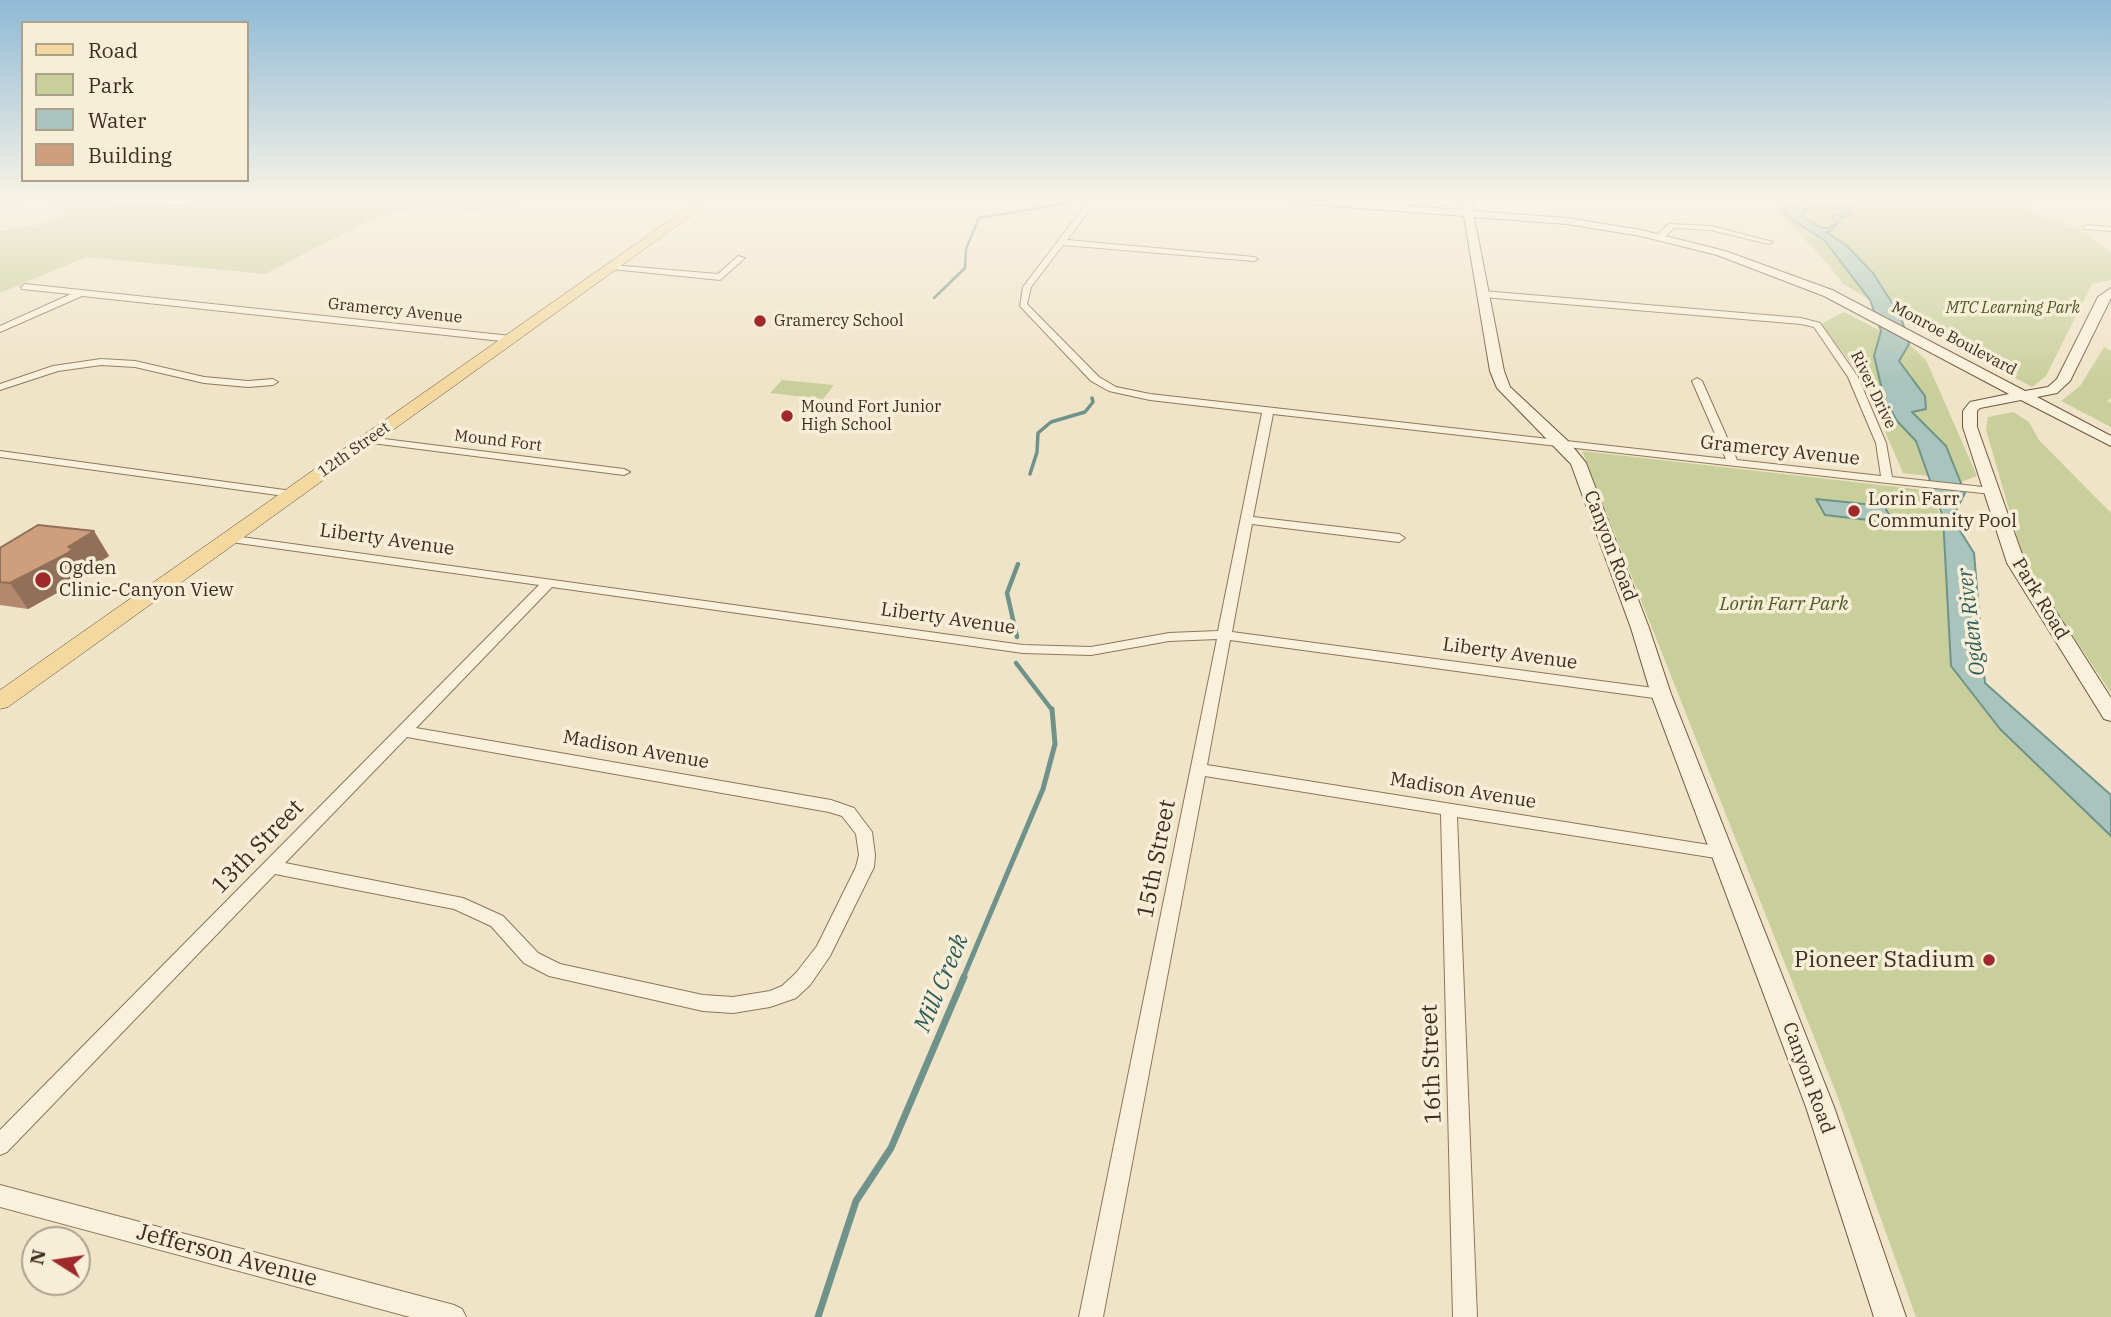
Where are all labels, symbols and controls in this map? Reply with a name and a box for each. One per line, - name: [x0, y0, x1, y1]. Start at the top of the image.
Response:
- legend: [21, 21, 248, 182]
- text: Road: [88, 36, 138, 64]
- text: Park: [88, 71, 134, 99]
- text: Water: [88, 106, 146, 134]
- text: Building: [88, 141, 172, 169]
- street label: Gramercy Avenue: [327, 294, 463, 328]
- street label: Monroe Boulevard: [1888, 298, 2020, 380]
- park label: MTC Learning Park: [1946, 298, 2080, 318]
- place label: Gramercy School: [774, 311, 903, 331]
- marker: Gramercy School: [752, 313, 768, 329]
- street label: River Drive: [1846, 348, 1900, 432]
- place label: Mound Fort Junior High School: [801, 397, 941, 435]
- marker: Mound Fort Junior High School: [779, 408, 795, 424]
- street label: 12th Street: [314, 418, 394, 482]
- street label: Mound Fort: [453, 426, 543, 456]
- street label: Gramercy Avenue: [1699, 431, 1861, 471]
- street label: Canyon Road: [1578, 487, 1642, 605]
- place label: Lorin Farr Community Pool: [1868, 489, 2017, 533]
- marker: Lorin Farr Community Pool: [1846, 503, 1862, 519]
- street label: Liberty Avenue: [318, 519, 456, 561]
- street label: Park Road: [2007, 554, 2073, 644]
- place label: Ogden Clinic-Canyon View: [59, 558, 233, 602]
- water label: Ogden River: [1953, 567, 1991, 677]
- marker: Ogden Clinic-Canyon View: [33, 570, 53, 590]
- park label: Lorin Farr Park: [1719, 594, 1849, 616]
- street label: Liberty Avenue: [879, 598, 1017, 640]
- street label: Liberty Avenue: [1441, 633, 1579, 675]
- street label: Madison Avenue: [561, 726, 711, 774]
- street label: Madison Avenue: [1388, 768, 1538, 814]
- street label: 13th Street: [206, 794, 310, 900]
- street label: 15th Street: [1132, 797, 1182, 921]
- water label: Mill Creek: [909, 930, 975, 1036]
- place label: Pioneer Stadium: [1794, 946, 1975, 974]
- marker: Pioneer Stadium: [1981, 952, 1997, 968]
- street label: 16th Street: [1416, 1004, 1448, 1124]
- street label: Canyon Road: [1777, 1019, 1839, 1137]
- street label: Jefferson Avenue: [134, 1219, 320, 1293]
- north arrow: [21, 1226, 91, 1296]
- text: N: [24, 1247, 51, 1267]

